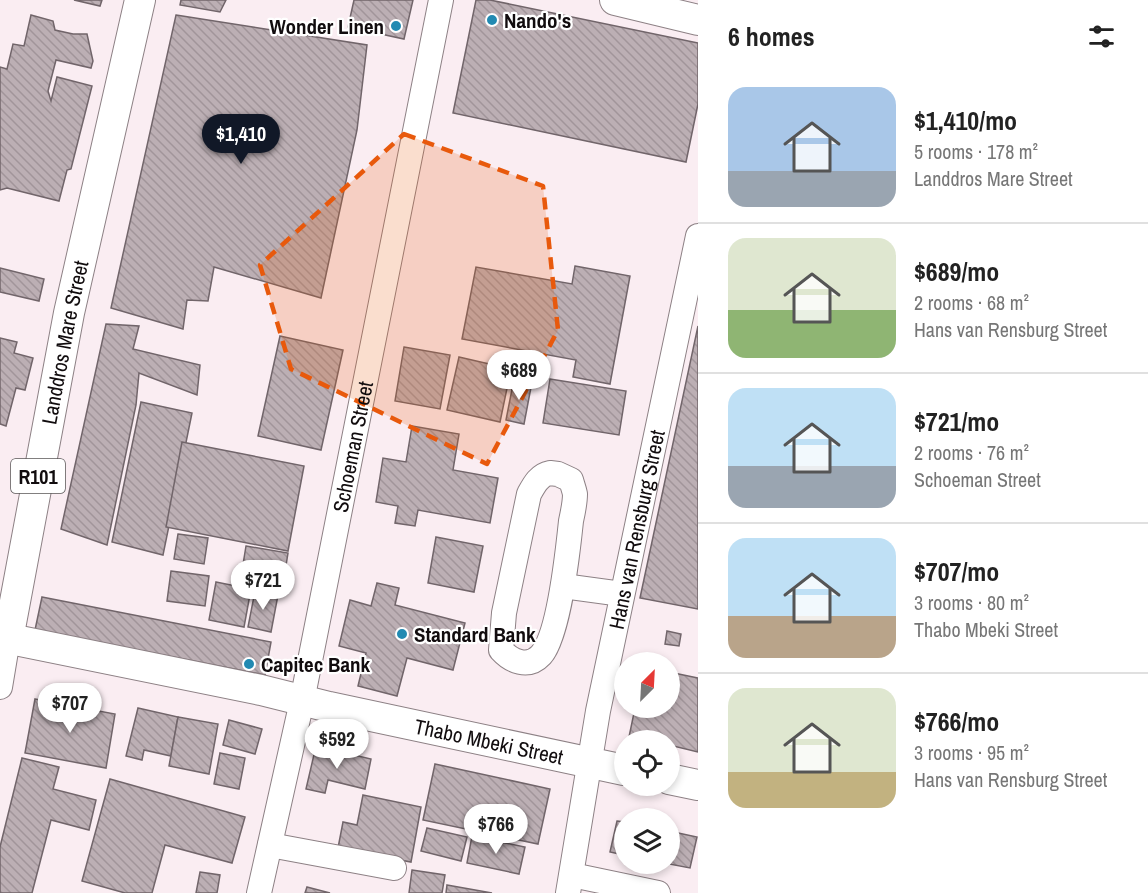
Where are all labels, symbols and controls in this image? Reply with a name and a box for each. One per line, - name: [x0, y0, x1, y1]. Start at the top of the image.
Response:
- place label: Nando's: [504, 6, 571, 35]
- place label: Wonder Linen: [269, 12, 384, 41]
- marker: Nando's: [485, 13, 499, 27]
- marker: Wonder Linen: [389, 19, 403, 33]
- text: 6 homes: [728, 19, 815, 54]
- icon: filters: [1085, 20, 1118, 53]
- text: $1,410/mo: [914, 103, 1017, 138]
- icon: home: [776, 111, 848, 183]
- pin: $1,410: [192, 114, 290, 165]
- text: $1,410: [216, 120, 266, 147]
- text: 5 rooms · 178 m²: [914, 138, 1038, 165]
- text: Landdros Mare Street: [914, 165, 1073, 192]
- text: $689/mo: [914, 254, 999, 289]
- street label: Landdros Mare Street: [34, 257, 95, 427]
- icon: home: [776, 262, 848, 334]
- text: 2 rooms · 68 m²: [914, 289, 1029, 316]
- text: Hans van Rensburg Street: [914, 316, 1107, 343]
- pin: $689: [483, 350, 555, 401]
- text: $689: [501, 356, 537, 383]
- street label: Schoeman Street: [325, 378, 380, 515]
- text: $721/mo: [914, 404, 999, 439]
- icon: home: [776, 412, 848, 484]
- street label: Hans van Rensburg Street: [601, 427, 671, 632]
- text: 2 rooms · 76 m²: [914, 439, 1029, 466]
- road number: R101: [11, 459, 65, 493]
- text: Schoeman Street: [914, 466, 1041, 493]
- text: $707/mo: [914, 554, 999, 589]
- pin: $721: [227, 560, 299, 611]
- icon: home: [776, 562, 848, 634]
- text: $721: [245, 566, 281, 593]
- text: 3 rooms · 80 m²: [914, 589, 1029, 616]
- text: Thabo Mbeki Street: [914, 616, 1058, 643]
- place label: Standard Bank: [414, 620, 536, 649]
- marker: Standard Bank: [395, 627, 409, 641]
- place label: Capitec Bank: [261, 650, 371, 679]
- north arrow: [614, 652, 680, 718]
- map controls: [614, 652, 680, 874]
- marker: Capitec Bank: [242, 657, 256, 671]
- pin: $707: [34, 683, 106, 734]
- text: $707: [52, 689, 88, 716]
- text: $766/mo: [914, 704, 999, 739]
- street label: Thabo Mbeki Street: [412, 711, 566, 771]
- icon: home: [776, 712, 848, 784]
- pin: $592: [301, 719, 373, 770]
- text: $592: [319, 725, 355, 752]
- button: locate: [614, 730, 680, 796]
- text: 3 rooms · 95 m²: [914, 739, 1029, 766]
- text: Hans van Rensburg Street: [914, 766, 1107, 793]
- pin: $766: [460, 804, 532, 855]
- button: layers: [614, 808, 680, 874]
- text: $766: [478, 810, 514, 837]

